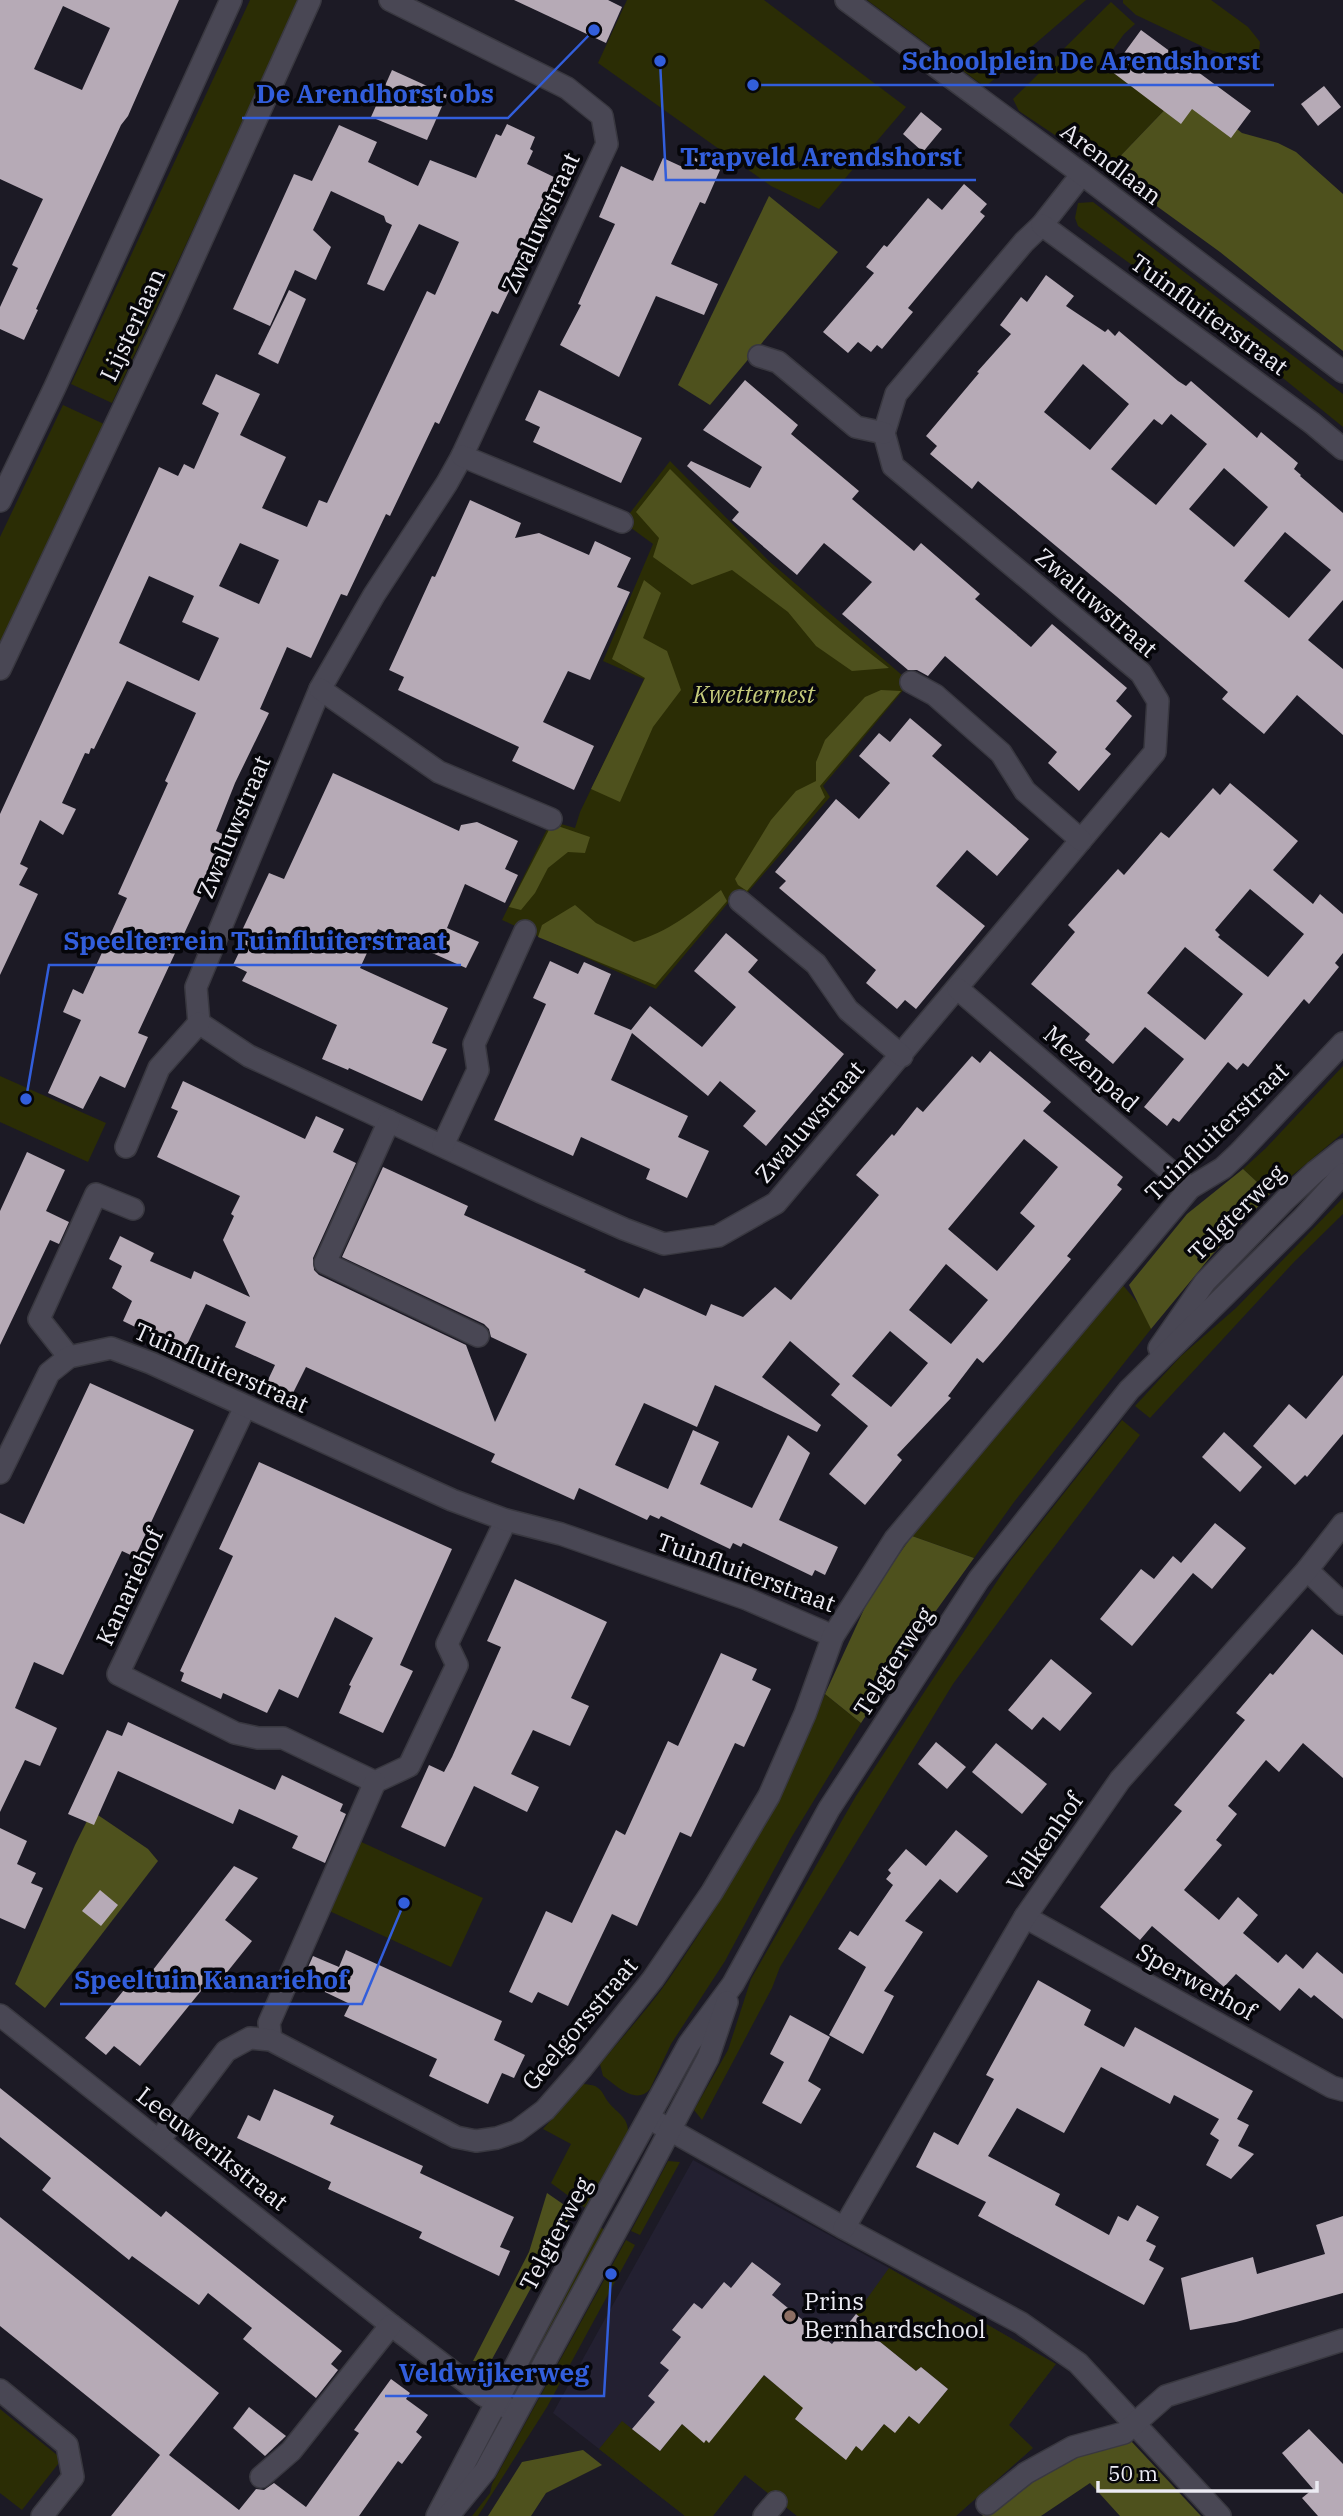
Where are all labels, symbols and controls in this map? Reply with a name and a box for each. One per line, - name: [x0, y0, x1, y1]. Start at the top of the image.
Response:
- callout: Schoolplein De Arendshorst: [888, 38, 1274, 85]
- text: Schoolplein De Arendshorst: [902, 43, 1260, 77]
- callout: De Arendhorst obs: [242, 71, 508, 118]
- text: De Arendhorst obs: [256, 76, 494, 110]
- street label: Arendlaan: [1055, 115, 1169, 212]
- callout: Trapveld Arendshorst: [666, 133, 976, 180]
- text: Trapveld Arendshorst: [680, 139, 962, 173]
- street label: Zwaluwstraat: [493, 147, 587, 298]
- street label: Tuinfluiterstraat: [1124, 246, 1295, 382]
- street label: Lijsterlaan: [92, 263, 172, 386]
- street label: Zwaluwstraat: [1029, 540, 1165, 664]
- park label: Kwetternest: [692, 678, 816, 710]
- street label: Zwaluwstraat: [189, 750, 278, 903]
- callout: Speelterrein Tuinfluiterstraat: [49, 918, 461, 965]
- text: Speelterrein Tuinfluiterstraat: [63, 923, 447, 957]
- street label: Mezenpad: [1037, 1018, 1146, 1119]
- street label: Zwaluwstraat: [747, 1053, 871, 1189]
- street label: Tuinfluiterstraat: [1138, 1055, 1295, 1208]
- street label: Telgterweg: [1181, 1157, 1292, 1268]
- street label: Tuinfluiterstraat: [129, 1314, 314, 1420]
- street label: Kanariehof: [88, 1521, 171, 1650]
- street label: Tuinfluiterstraat: [653, 1525, 840, 1619]
- street label: Telgterweg: [846, 1600, 941, 1722]
- street label: Valkenhof: [999, 1784, 1091, 1897]
- street label: Sperwerhof: [1131, 1935, 1263, 2028]
- street label: Geelgorsstraat: [514, 1950, 644, 2096]
- callout: Speeltuin Kanariehof: [60, 1957, 362, 2004]
- text: Speeltuin Kanariehof: [74, 1962, 350, 1996]
- street label: Leeuwerikstraat: [130, 2079, 295, 2217]
- street label: Telgterweg: [512, 2171, 599, 2296]
- place label: Prins Bernhardschool: [804, 2285, 986, 2345]
- marker: Prins Bernhardschool: [782, 2308, 798, 2324]
- callout: Veldwijkerweg: [385, 2349, 604, 2396]
- text: Veldwijkerweg: [399, 2355, 589, 2389]
- scale bar: [1098, 2450, 1317, 2494]
- text: 50 m: [1108, 2459, 1158, 2487]

